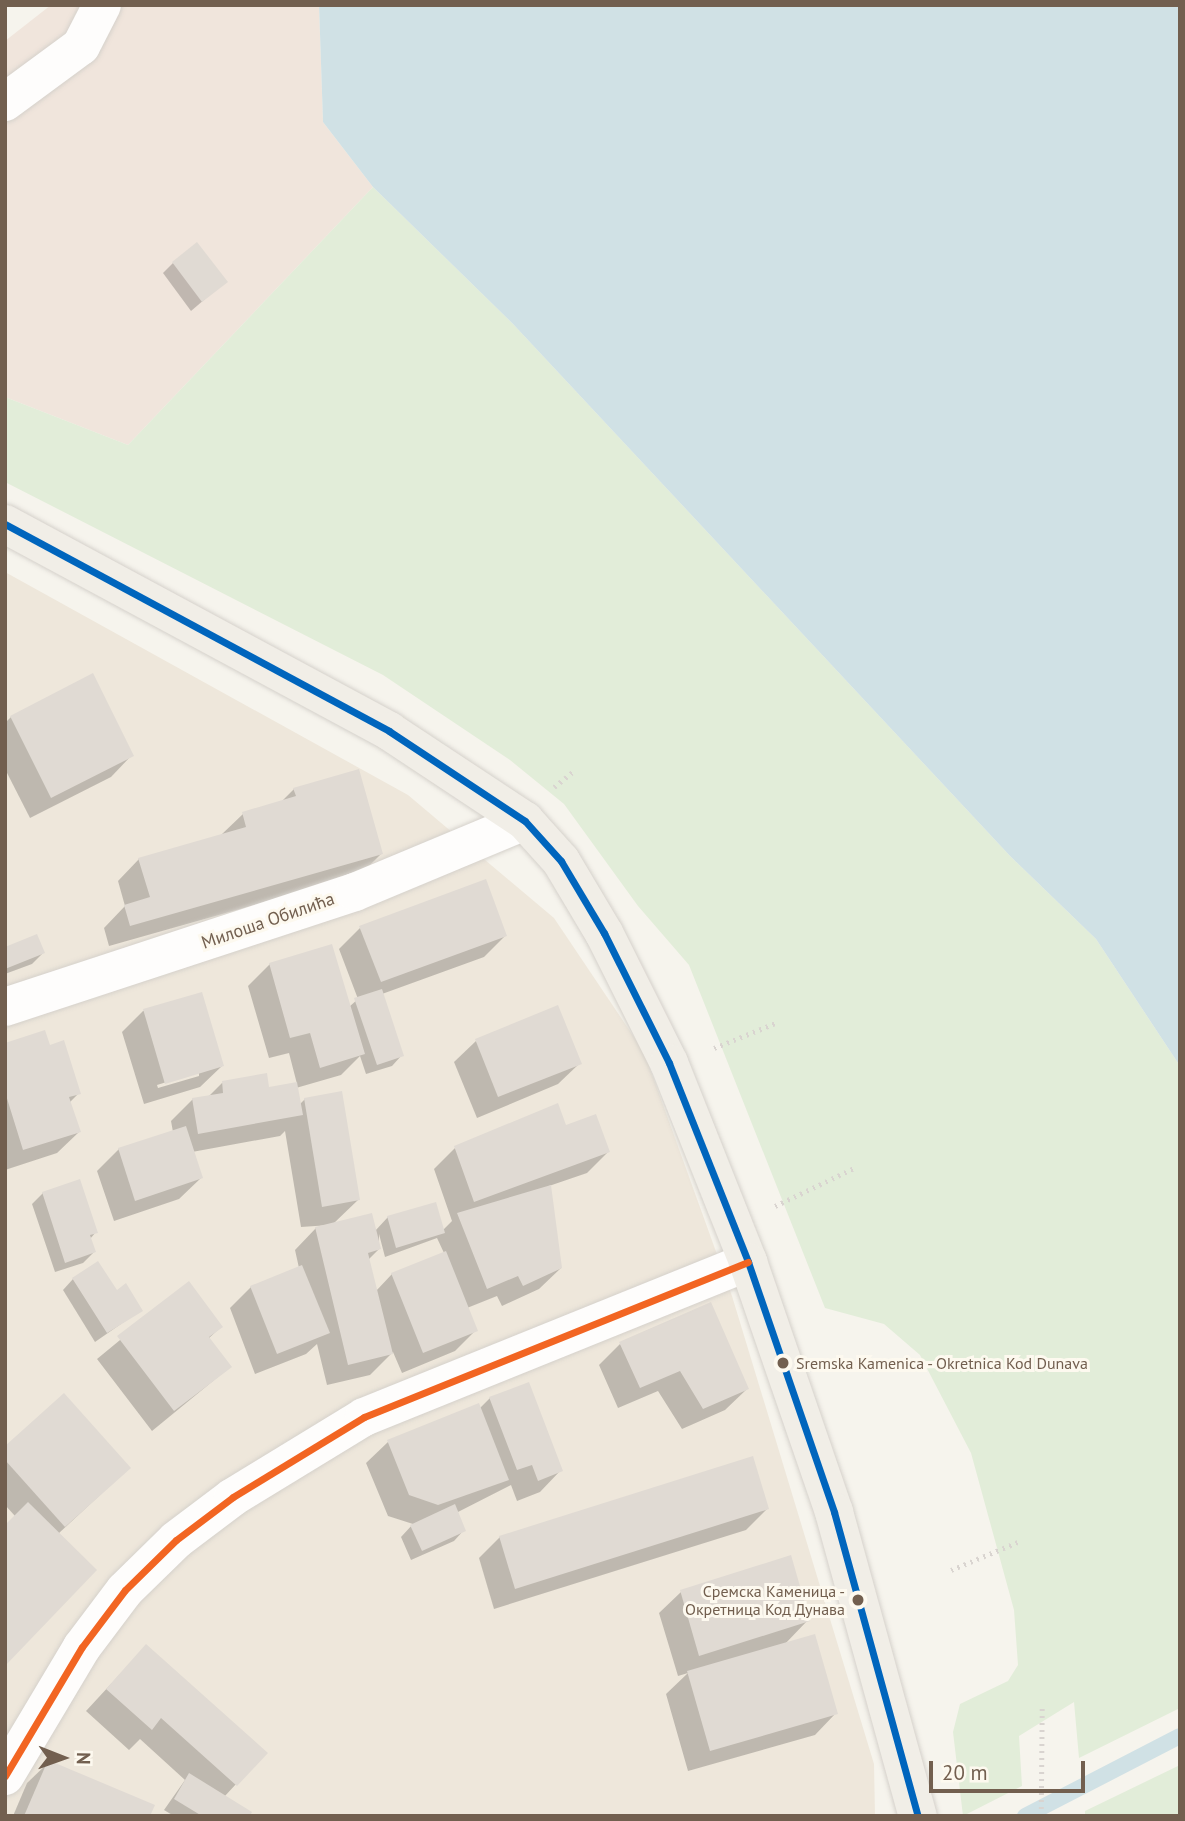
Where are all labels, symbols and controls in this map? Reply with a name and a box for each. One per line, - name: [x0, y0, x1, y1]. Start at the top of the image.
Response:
- street label: Милоша Обилића: [199, 888, 337, 954]
- place label: Sremska Kamenica - Okretnica Kod Dunava: [796, 1353, 1090, 1373]
- marker: Sremska Kamenica - Okretnica Kod Dunava: [776, 1356, 790, 1370]
- place label: Сремска Каменица - Окретница Код Дунава: [685, 1581, 845, 1619]
- marker: Сремска Каменица - Окретница Код Дунава: [851, 1593, 865, 1607]
- north arrow: [28, 1723, 98, 1793]
- scale bar: [933, 1748, 1089, 1792]
- text: N: [72, 1752, 96, 1765]
- text: 20 m: [942, 1759, 988, 1786]

